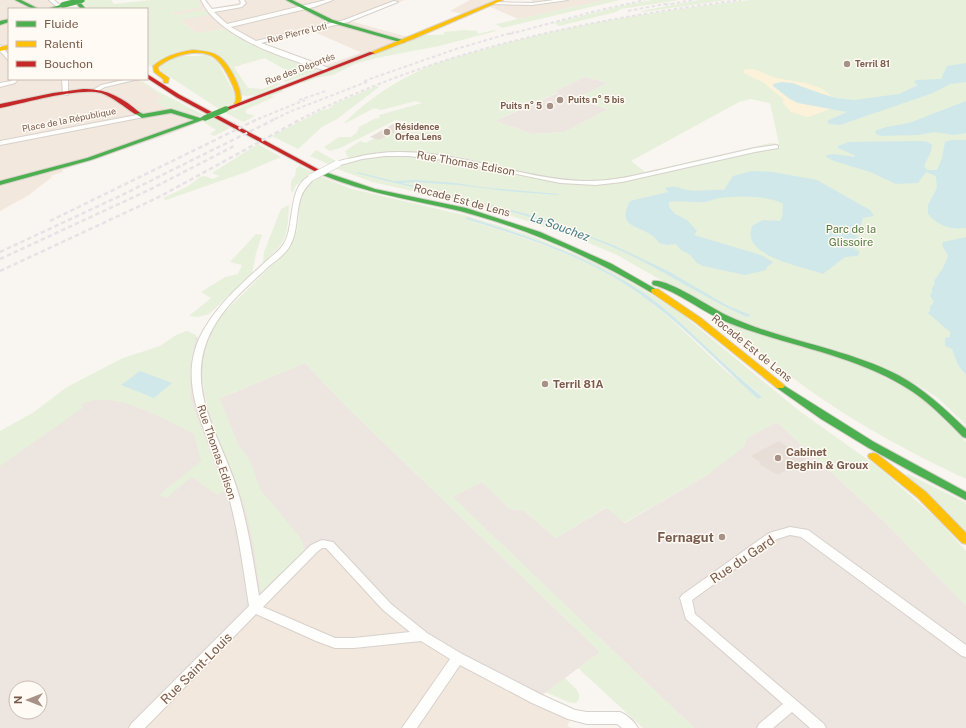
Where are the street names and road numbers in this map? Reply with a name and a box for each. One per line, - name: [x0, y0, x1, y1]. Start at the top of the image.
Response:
- street label: Rue Pierre Loti: [266, 20, 328, 45]
- street label: Rue des Déportés: [263, 50, 337, 87]
- street label: Place de la République: [21, 105, 117, 134]
- street label: Rue Thomas Edison: [416, 148, 516, 178]
- street label: Rocade Est de Lens: [412, 181, 512, 219]
- street label: Rocade Est de Lens: [710, 312, 795, 384]
- street label: Rue Thomas Edison: [195, 403, 239, 501]
- street label: Rue du Gard: [707, 532, 777, 586]
- street label: Rue Saint-Louis: [158, 630, 235, 707]

